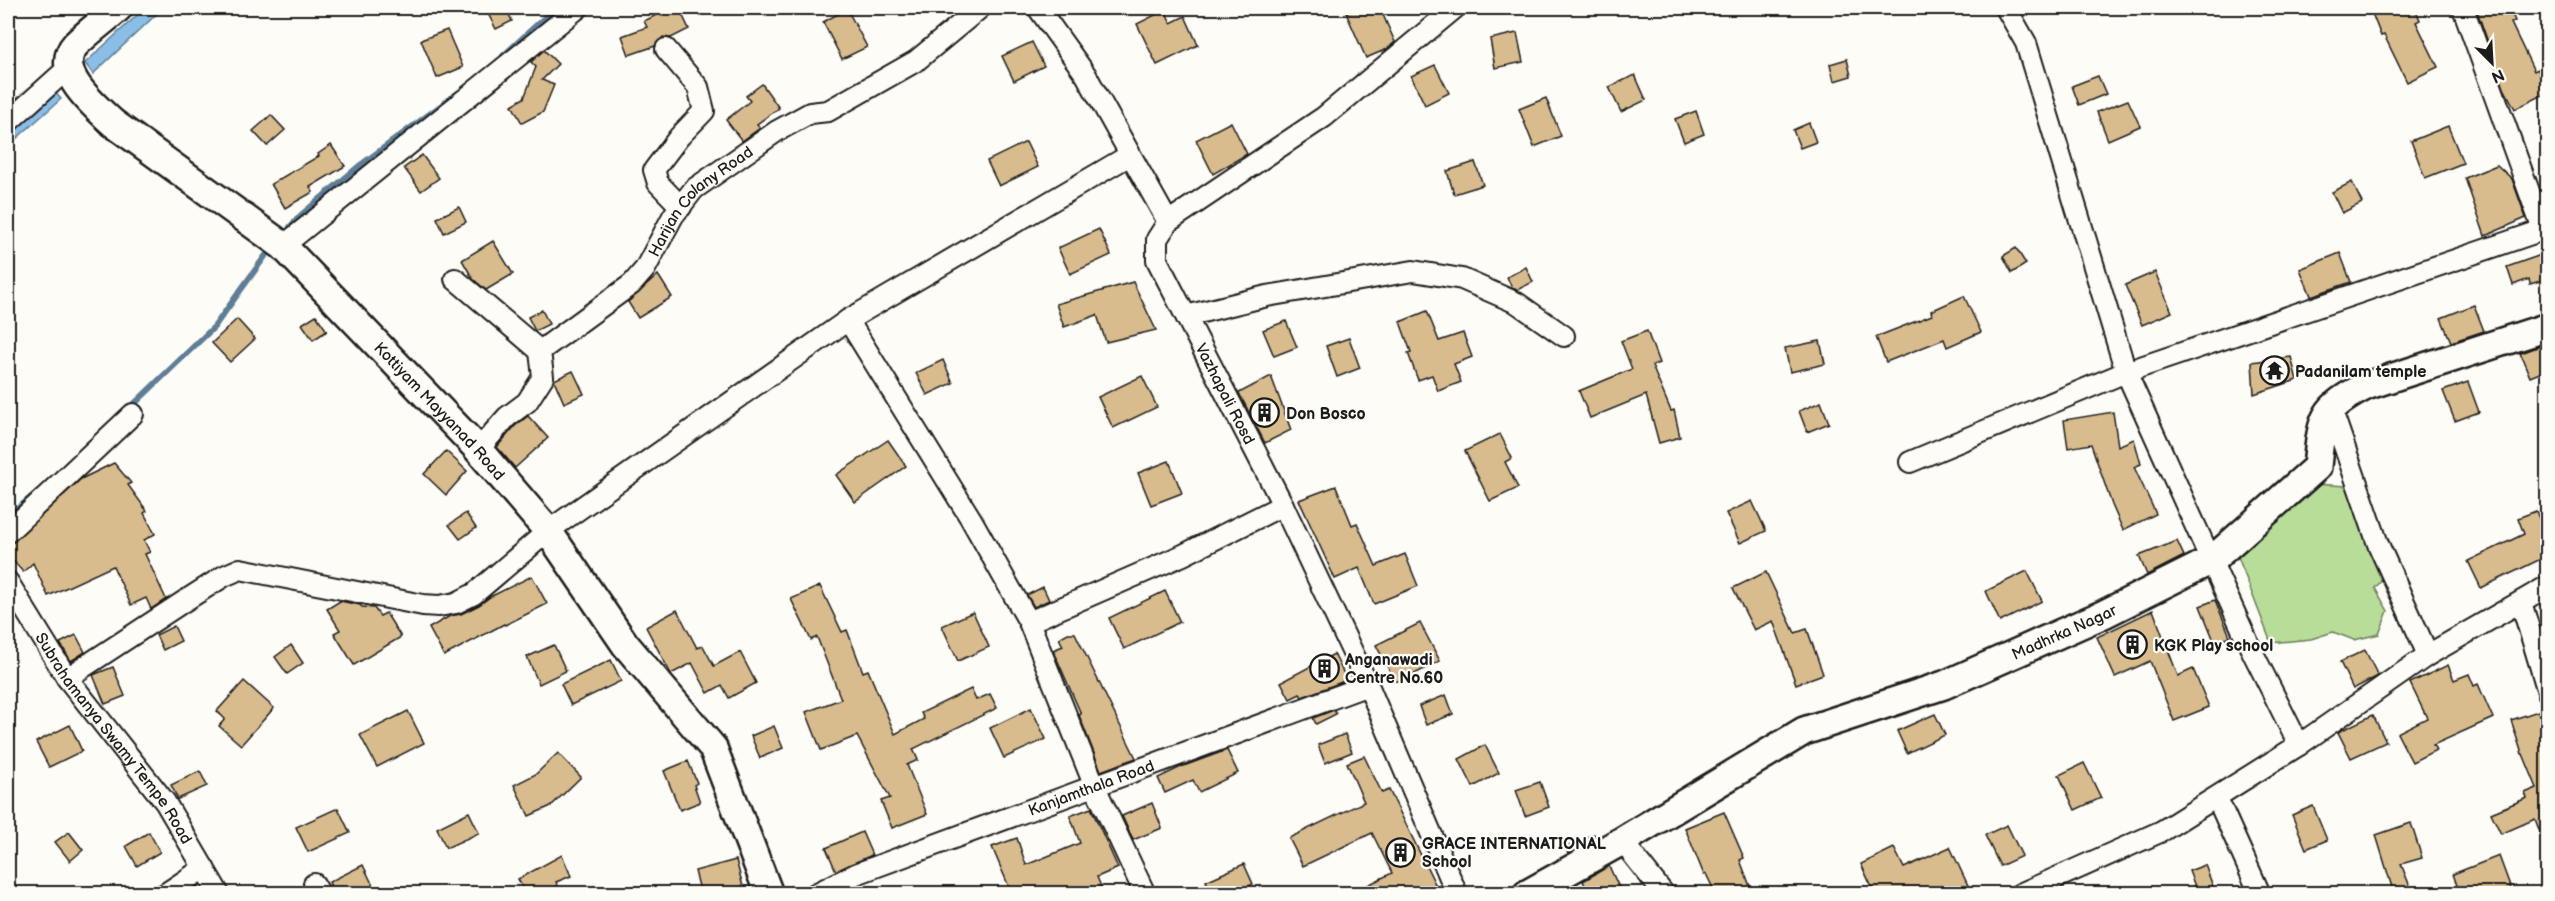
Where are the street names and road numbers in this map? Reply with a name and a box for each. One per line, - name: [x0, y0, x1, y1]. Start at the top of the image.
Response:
- street label: Harijan Colany Road: [645, 143, 757, 260]
- street label: Kottiyam Mayyanad Road: [369, 339, 508, 485]
- street label: Vazhapali Rosd: [1191, 341, 1258, 448]
- street label: Madhrka Nagar: [2009, 601, 2120, 665]
- street label: Subrahamanya Swamy Tempe Road: [30, 630, 195, 848]
- street label: Kanjamthala Road: [1026, 757, 1157, 821]

